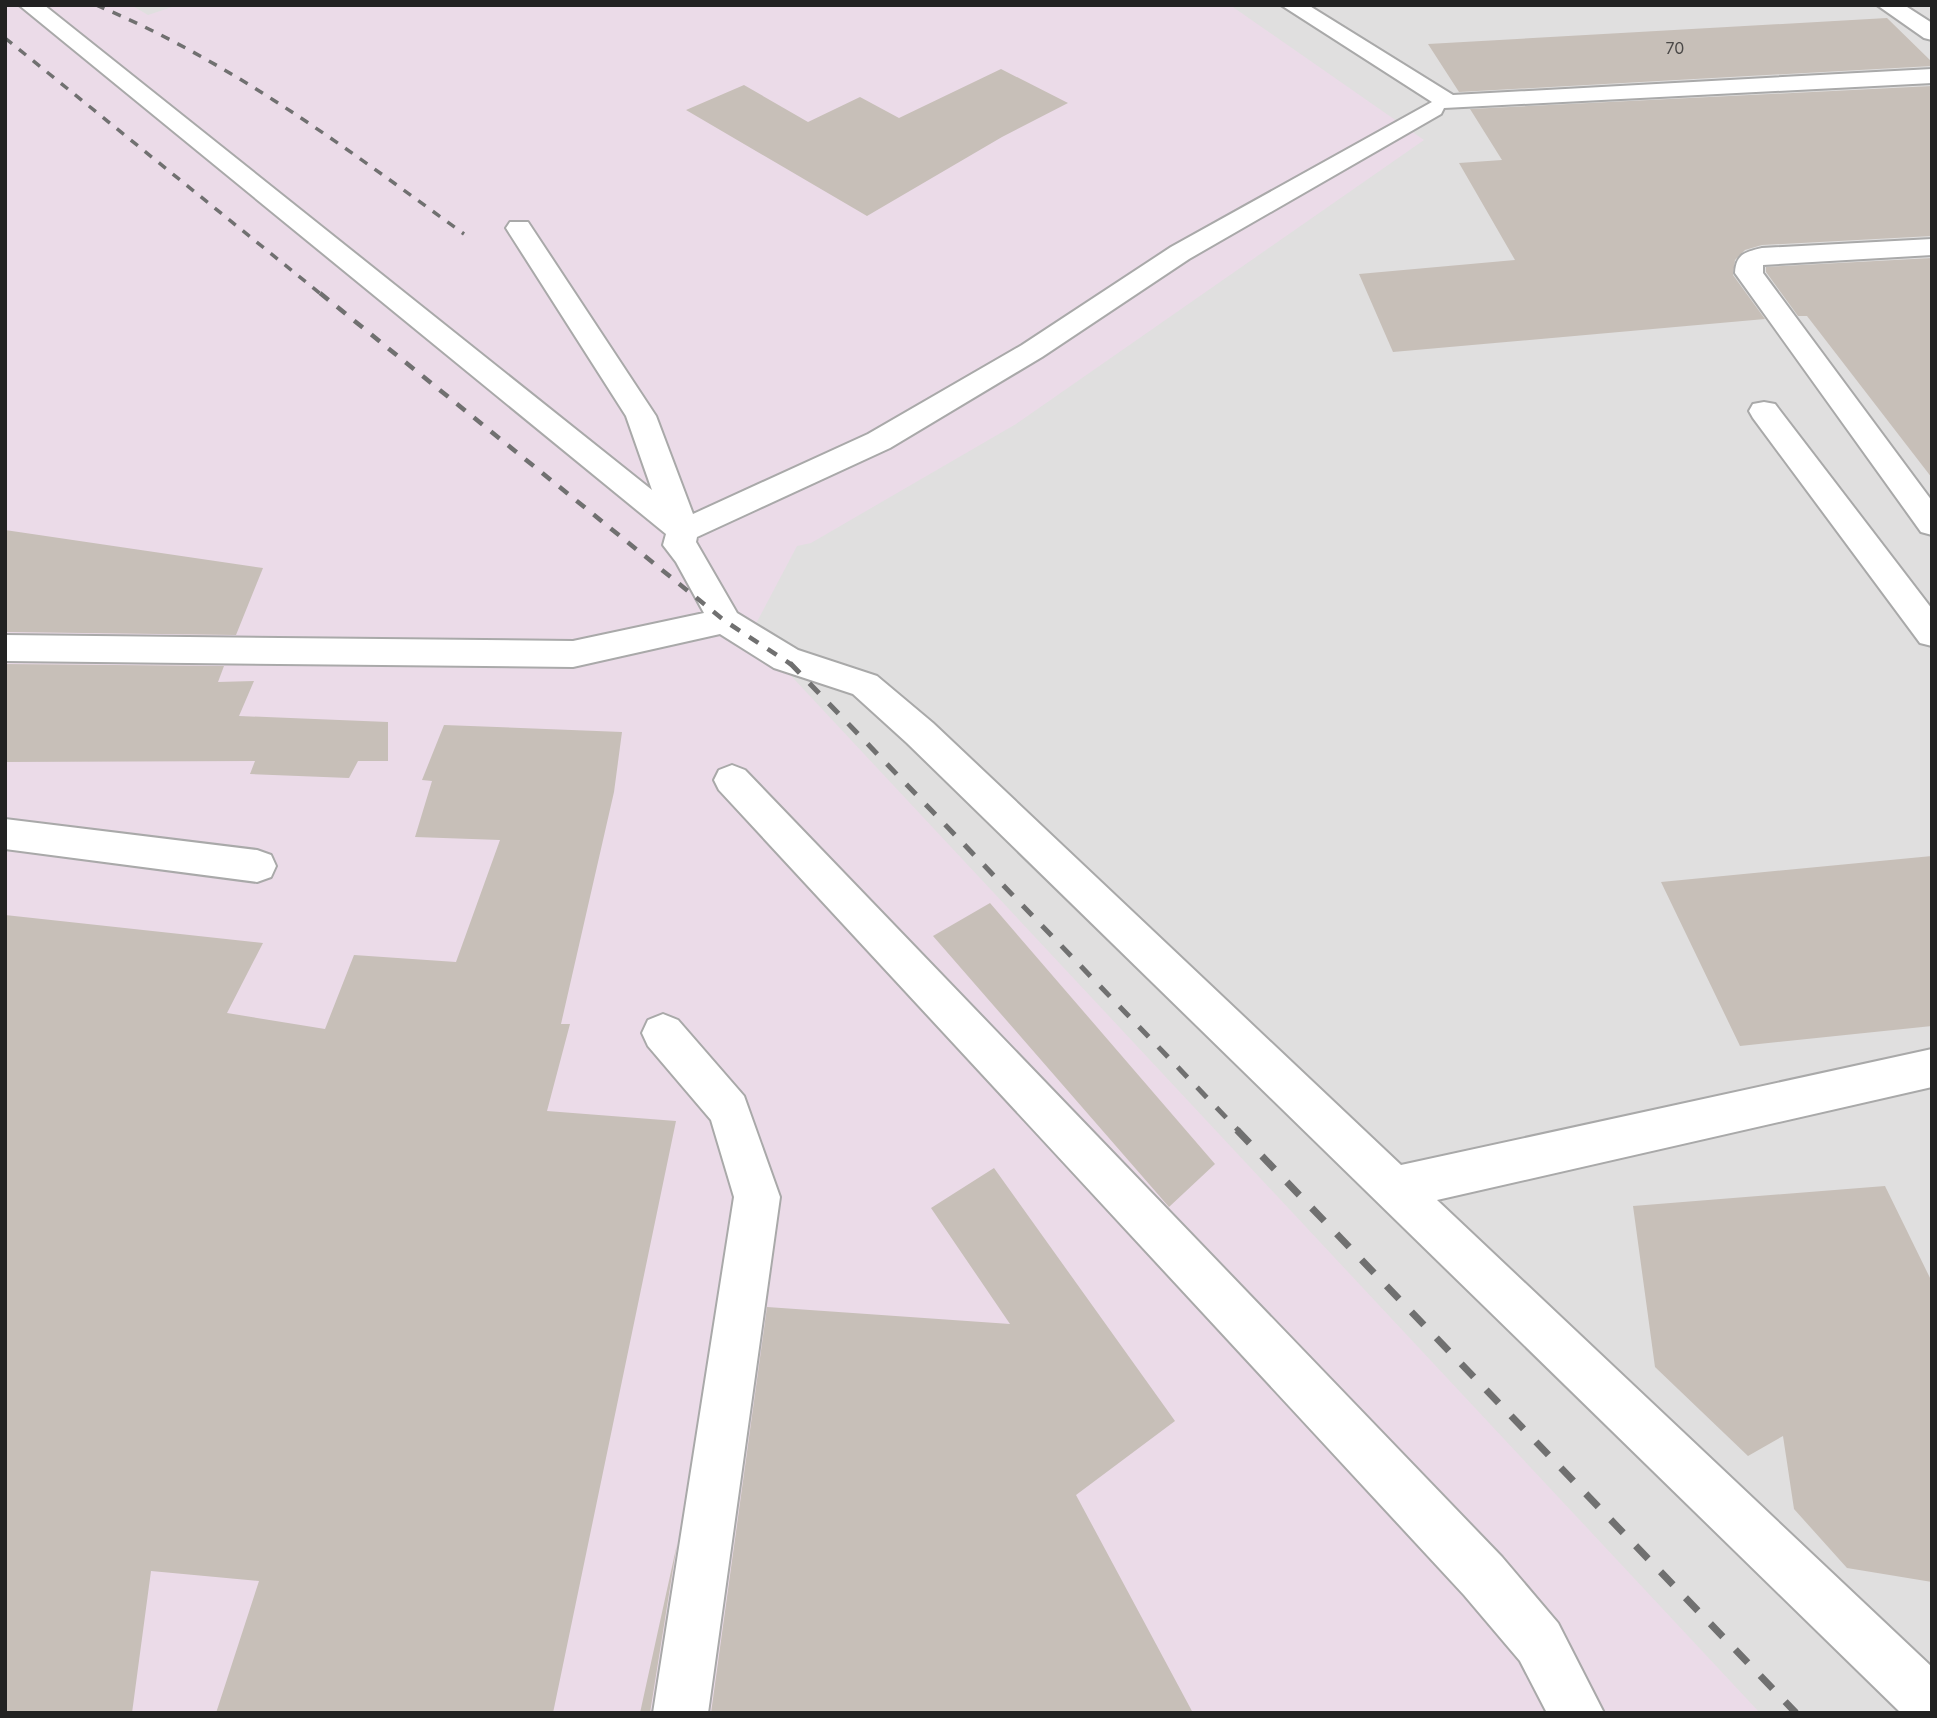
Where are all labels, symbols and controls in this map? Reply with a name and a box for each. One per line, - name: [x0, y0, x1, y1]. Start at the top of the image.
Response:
- house number: 70: [1666, 38, 1684, 58]

